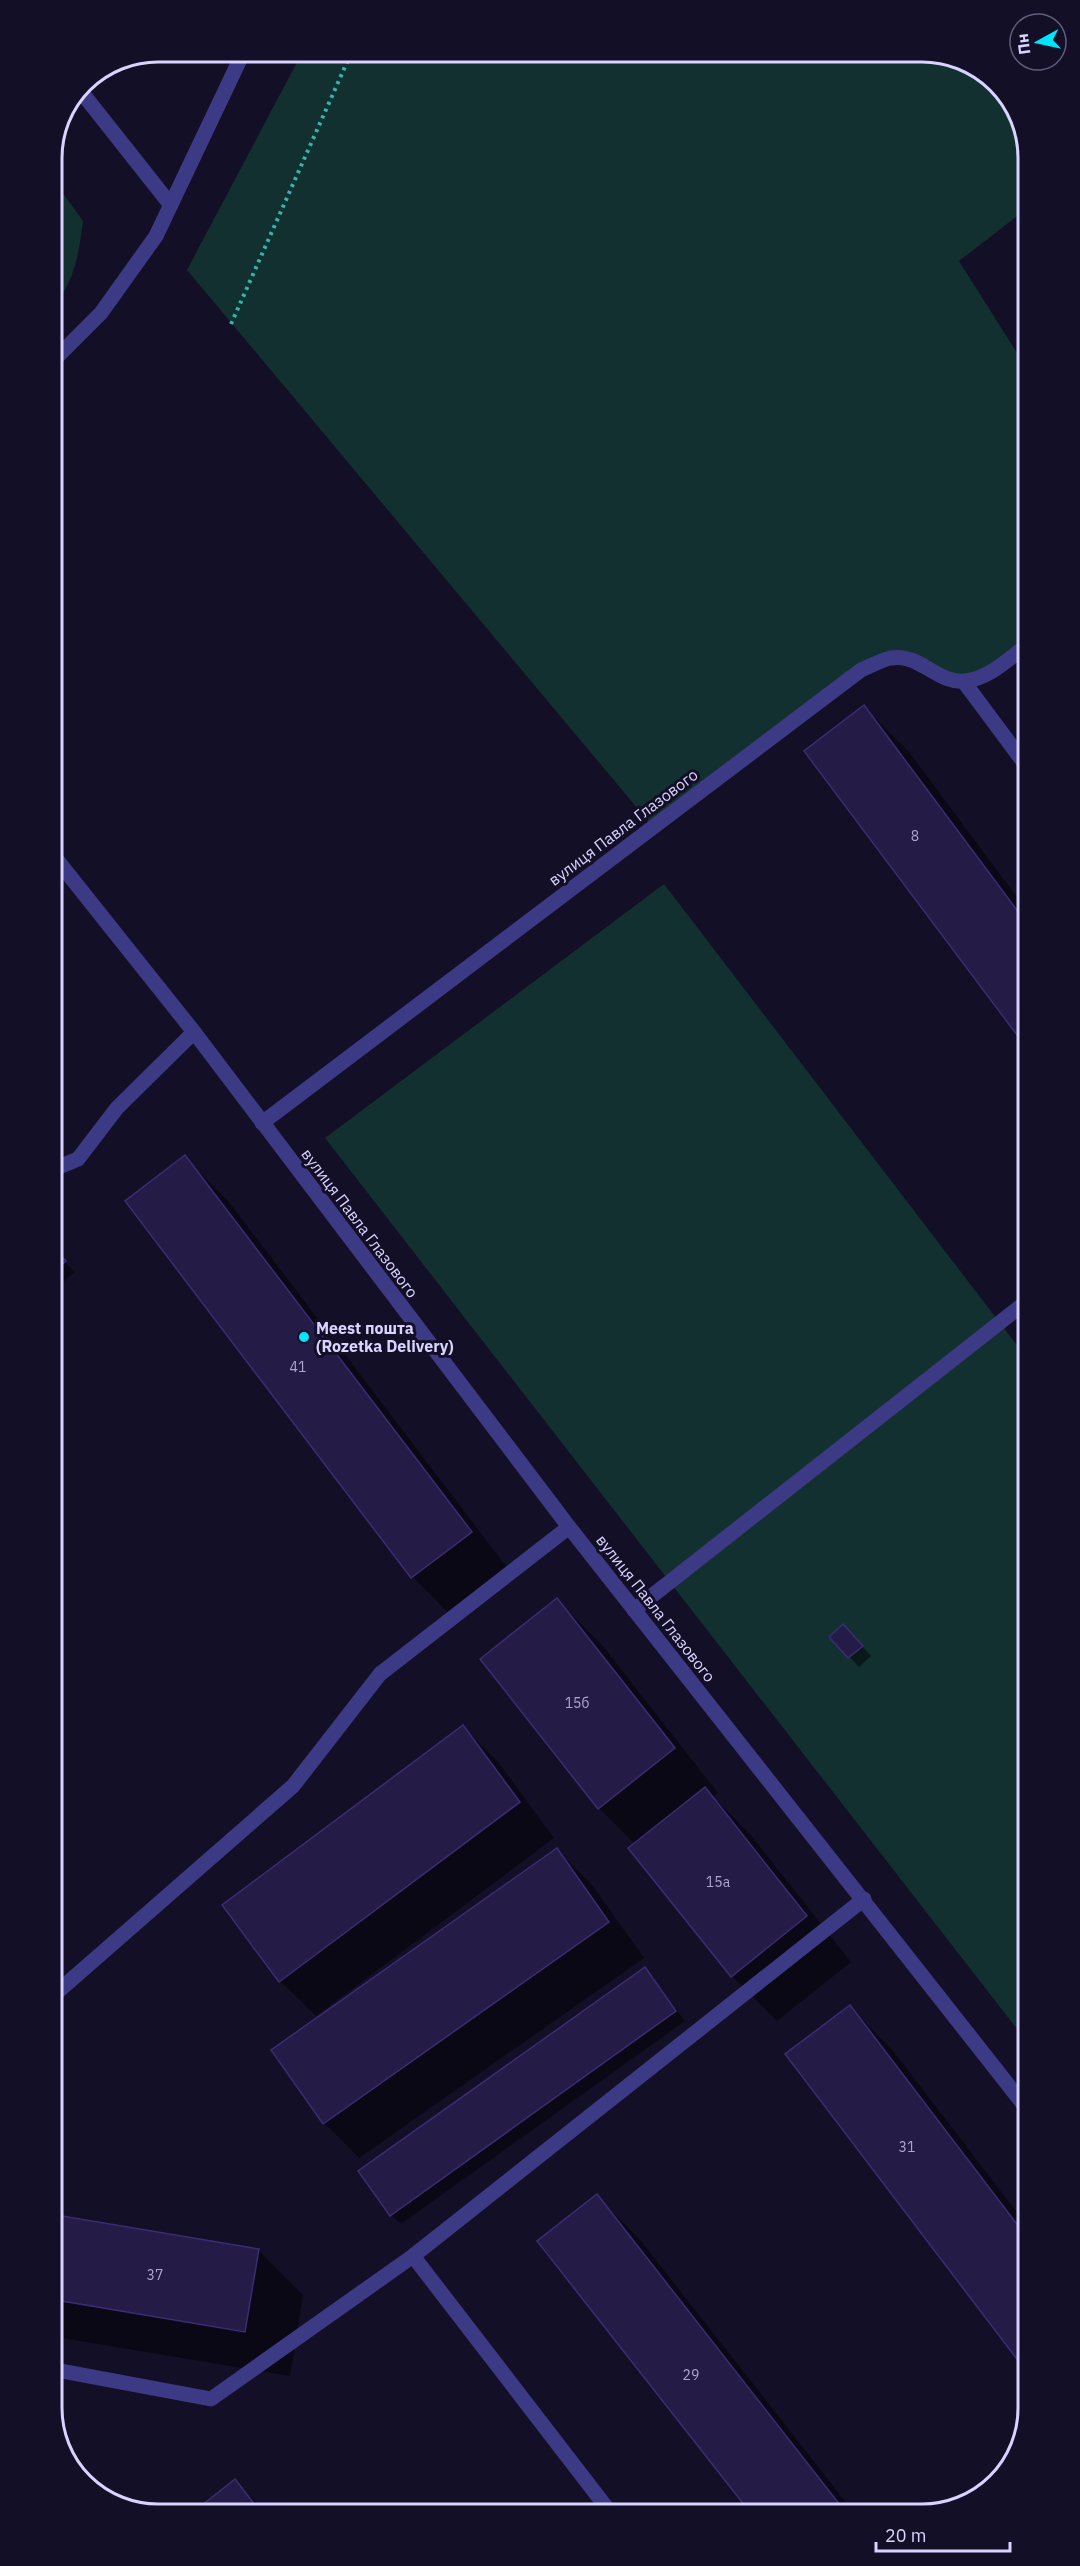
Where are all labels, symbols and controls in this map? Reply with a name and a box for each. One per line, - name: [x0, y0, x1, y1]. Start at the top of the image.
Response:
- north arrow: [1008, 12, 1068, 72]
- text: Пн: [1012, 32, 1035, 56]
- street label: вулиця Павла Глазового: [544, 764, 702, 890]
- house number: 8: [911, 827, 919, 845]
- street label: вулиця Павла Глазового: [297, 1144, 423, 1302]
- place label: Meest пошта (Rozetka Delivery): [316, 1318, 454, 1356]
- marker: Meest пошта (Rozetka Delivery): [297, 1330, 311, 1344]
- house number: 41: [290, 1358, 306, 1376]
- street label: вулиця Павла Глазового: [592, 1530, 720, 1686]
- house number: 15б: [565, 1694, 589, 1712]
- house number: 15а: [706, 1873, 731, 1891]
- house number: 31: [899, 2138, 915, 2156]
- house number: 37: [147, 2266, 163, 2284]
- house number: 29: [683, 2366, 699, 2384]
- scale bar: [876, 2515, 1010, 2553]
- text: 20 m: [885, 2524, 927, 2547]

